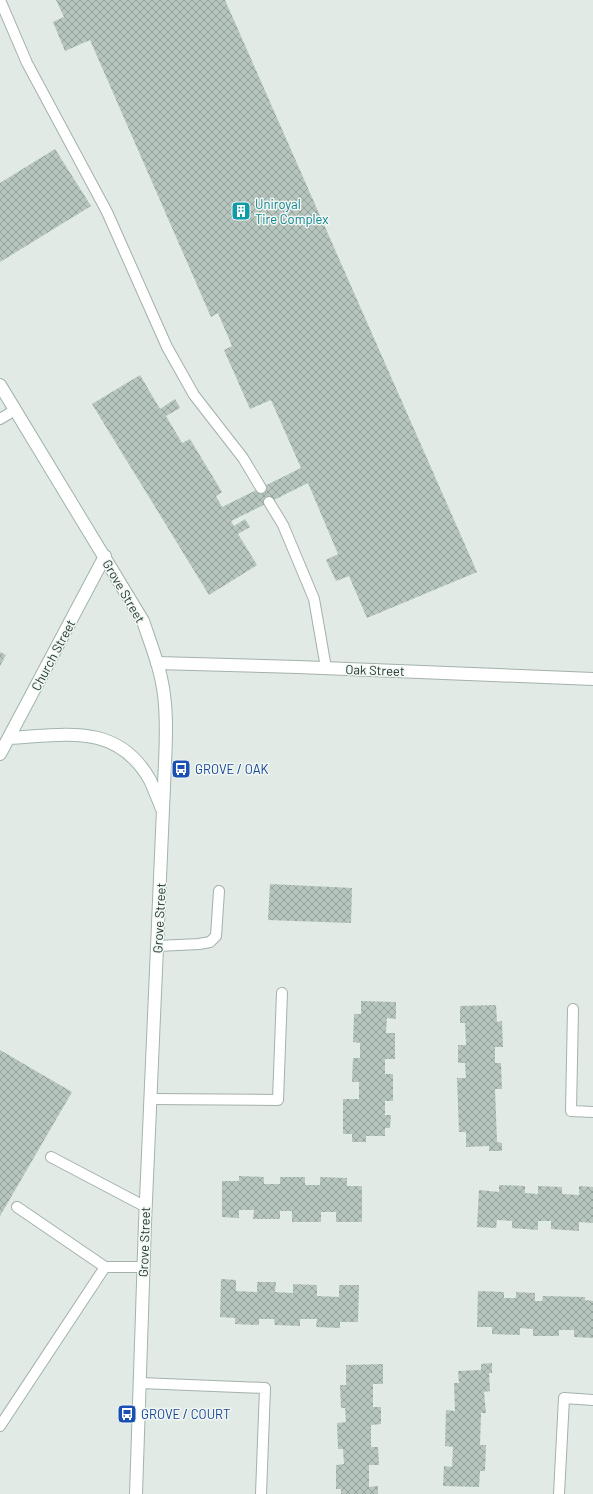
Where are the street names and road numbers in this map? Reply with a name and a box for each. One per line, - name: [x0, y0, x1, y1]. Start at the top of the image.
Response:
- street label: Grove Street: [99, 556, 149, 626]
- street label: Church Street: [28, 617, 78, 693]
- street label: Oak Street: [345, 661, 405, 679]
- street label: Grove Street: [149, 882, 169, 954]
- street label: Grove Street: [135, 1207, 153, 1277]

